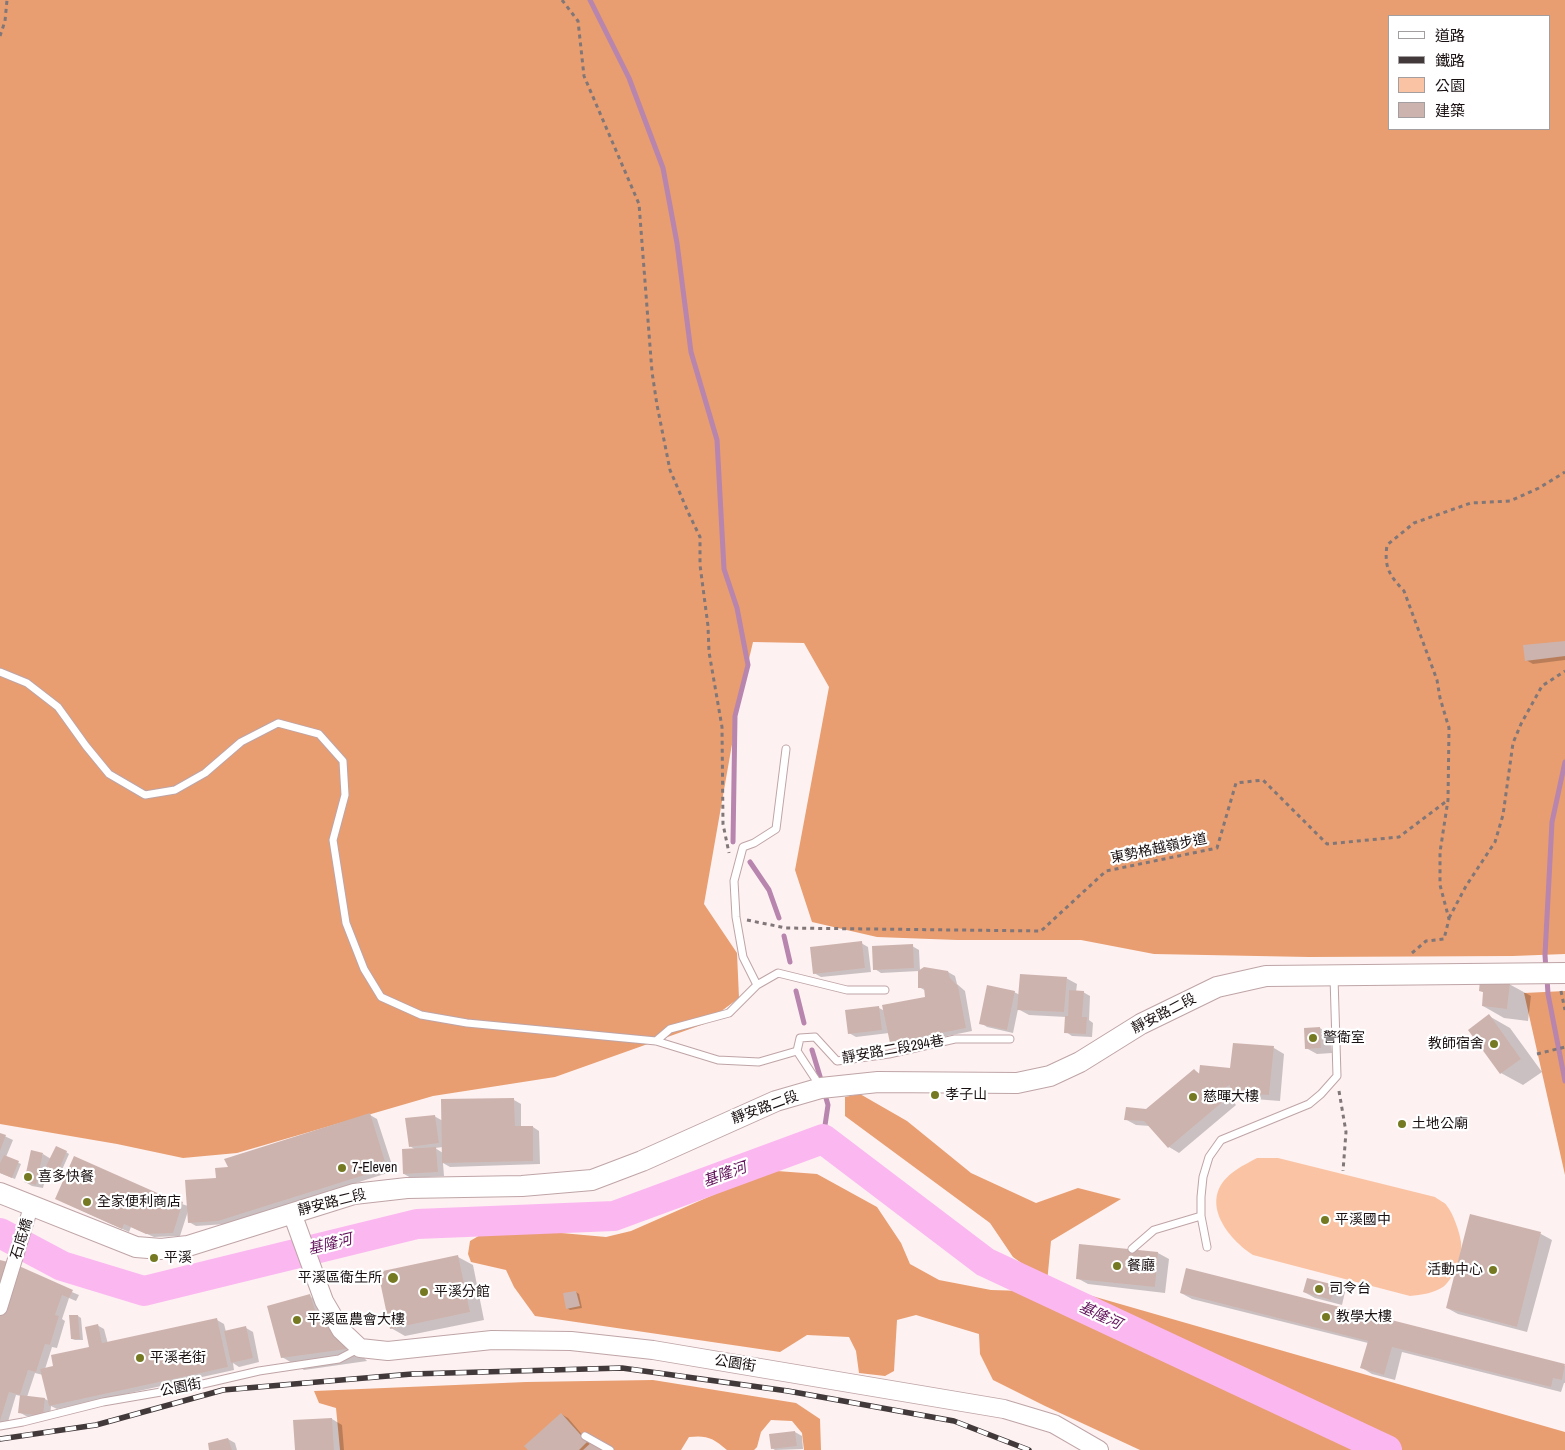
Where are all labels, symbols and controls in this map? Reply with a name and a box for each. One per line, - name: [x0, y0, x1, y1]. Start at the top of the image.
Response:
- legend: [1388, 15, 1550, 130]
- text: 道路: [1435, 25, 1465, 46]
- text: 鐵路: [1435, 50, 1465, 71]
- text: 公園: [1435, 75, 1465, 96]
- text: 建築: [1435, 100, 1465, 121]
- street label: 東勢格越嶺步道: [1109, 831, 1209, 867]
- street label: 靜安路二段: [1129, 991, 1199, 1037]
- place label: 警衛室: [1323, 1030, 1365, 1046]
- marker: 警衛室: [1307, 1032, 1319, 1044]
- street label: 靜安路二段294巷: [841, 1033, 945, 1067]
- place label: 教師宿舍: [1428, 1036, 1484, 1052]
- marker: 教師宿舍: [1488, 1038, 1500, 1050]
- place label: 孝子山: [945, 1087, 987, 1103]
- street label: 靜安路二段: [729, 1088, 801, 1128]
- marker: 孝子山: [929, 1089, 941, 1101]
- place label: 慈暉大樓: [1203, 1089, 1259, 1105]
- marker: 慈暉大樓: [1187, 1091, 1199, 1103]
- place label: 土地公廟: [1412, 1116, 1468, 1132]
- marker: 土地公廟: [1396, 1118, 1408, 1130]
- water label: 基隆河: [701, 1159, 749, 1191]
- place label: 7-Eleven: [352, 1160, 397, 1176]
- marker: 7-Eleven: [336, 1162, 348, 1174]
- place label: 喜多快餐: [38, 1169, 94, 1185]
- marker: 喜多快餐: [22, 1171, 34, 1183]
- street label: 靜安路二段: [296, 1186, 368, 1220]
- place label: 全家便利商店: [97, 1194, 181, 1210]
- marker: 全家便利商店: [81, 1196, 93, 1208]
- place label: 平溪國中: [1335, 1212, 1391, 1228]
- marker: 平溪國中: [1319, 1214, 1331, 1226]
- street label: 石底橋: [8, 1216, 36, 1262]
- water label: 基隆河: [306, 1231, 354, 1259]
- place label: 平溪: [164, 1250, 192, 1266]
- marker: 平溪: [148, 1252, 160, 1264]
- place label: 餐廳: [1127, 1258, 1155, 1274]
- marker: 餐廳: [1111, 1260, 1123, 1272]
- place label: 活動中心: [1427, 1262, 1483, 1278]
- marker: 活動中心: [1487, 1264, 1499, 1276]
- place label: 平溪區衛生所: [298, 1270, 382, 1286]
- marker: 平溪區衛生所: [386, 1271, 400, 1285]
- place label: 司令台: [1329, 1281, 1371, 1297]
- marker: 司令台: [1313, 1283, 1325, 1295]
- place label: 平溪分館: [434, 1284, 490, 1300]
- marker: 平溪分館: [418, 1286, 430, 1298]
- water label: 基隆河: [1076, 1298, 1124, 1334]
- place label: 教學大樓: [1336, 1309, 1392, 1325]
- marker: 教學大樓: [1320, 1311, 1332, 1323]
- place label: 平溪區農會大樓: [307, 1312, 405, 1328]
- marker: 平溪區農會大樓: [291, 1314, 303, 1326]
- place label: 平溪老街: [150, 1350, 206, 1366]
- marker: 平溪老街: [134, 1352, 146, 1364]
- street label: 公園街: [713, 1352, 757, 1376]
- street label: 公園街: [159, 1376, 203, 1400]

